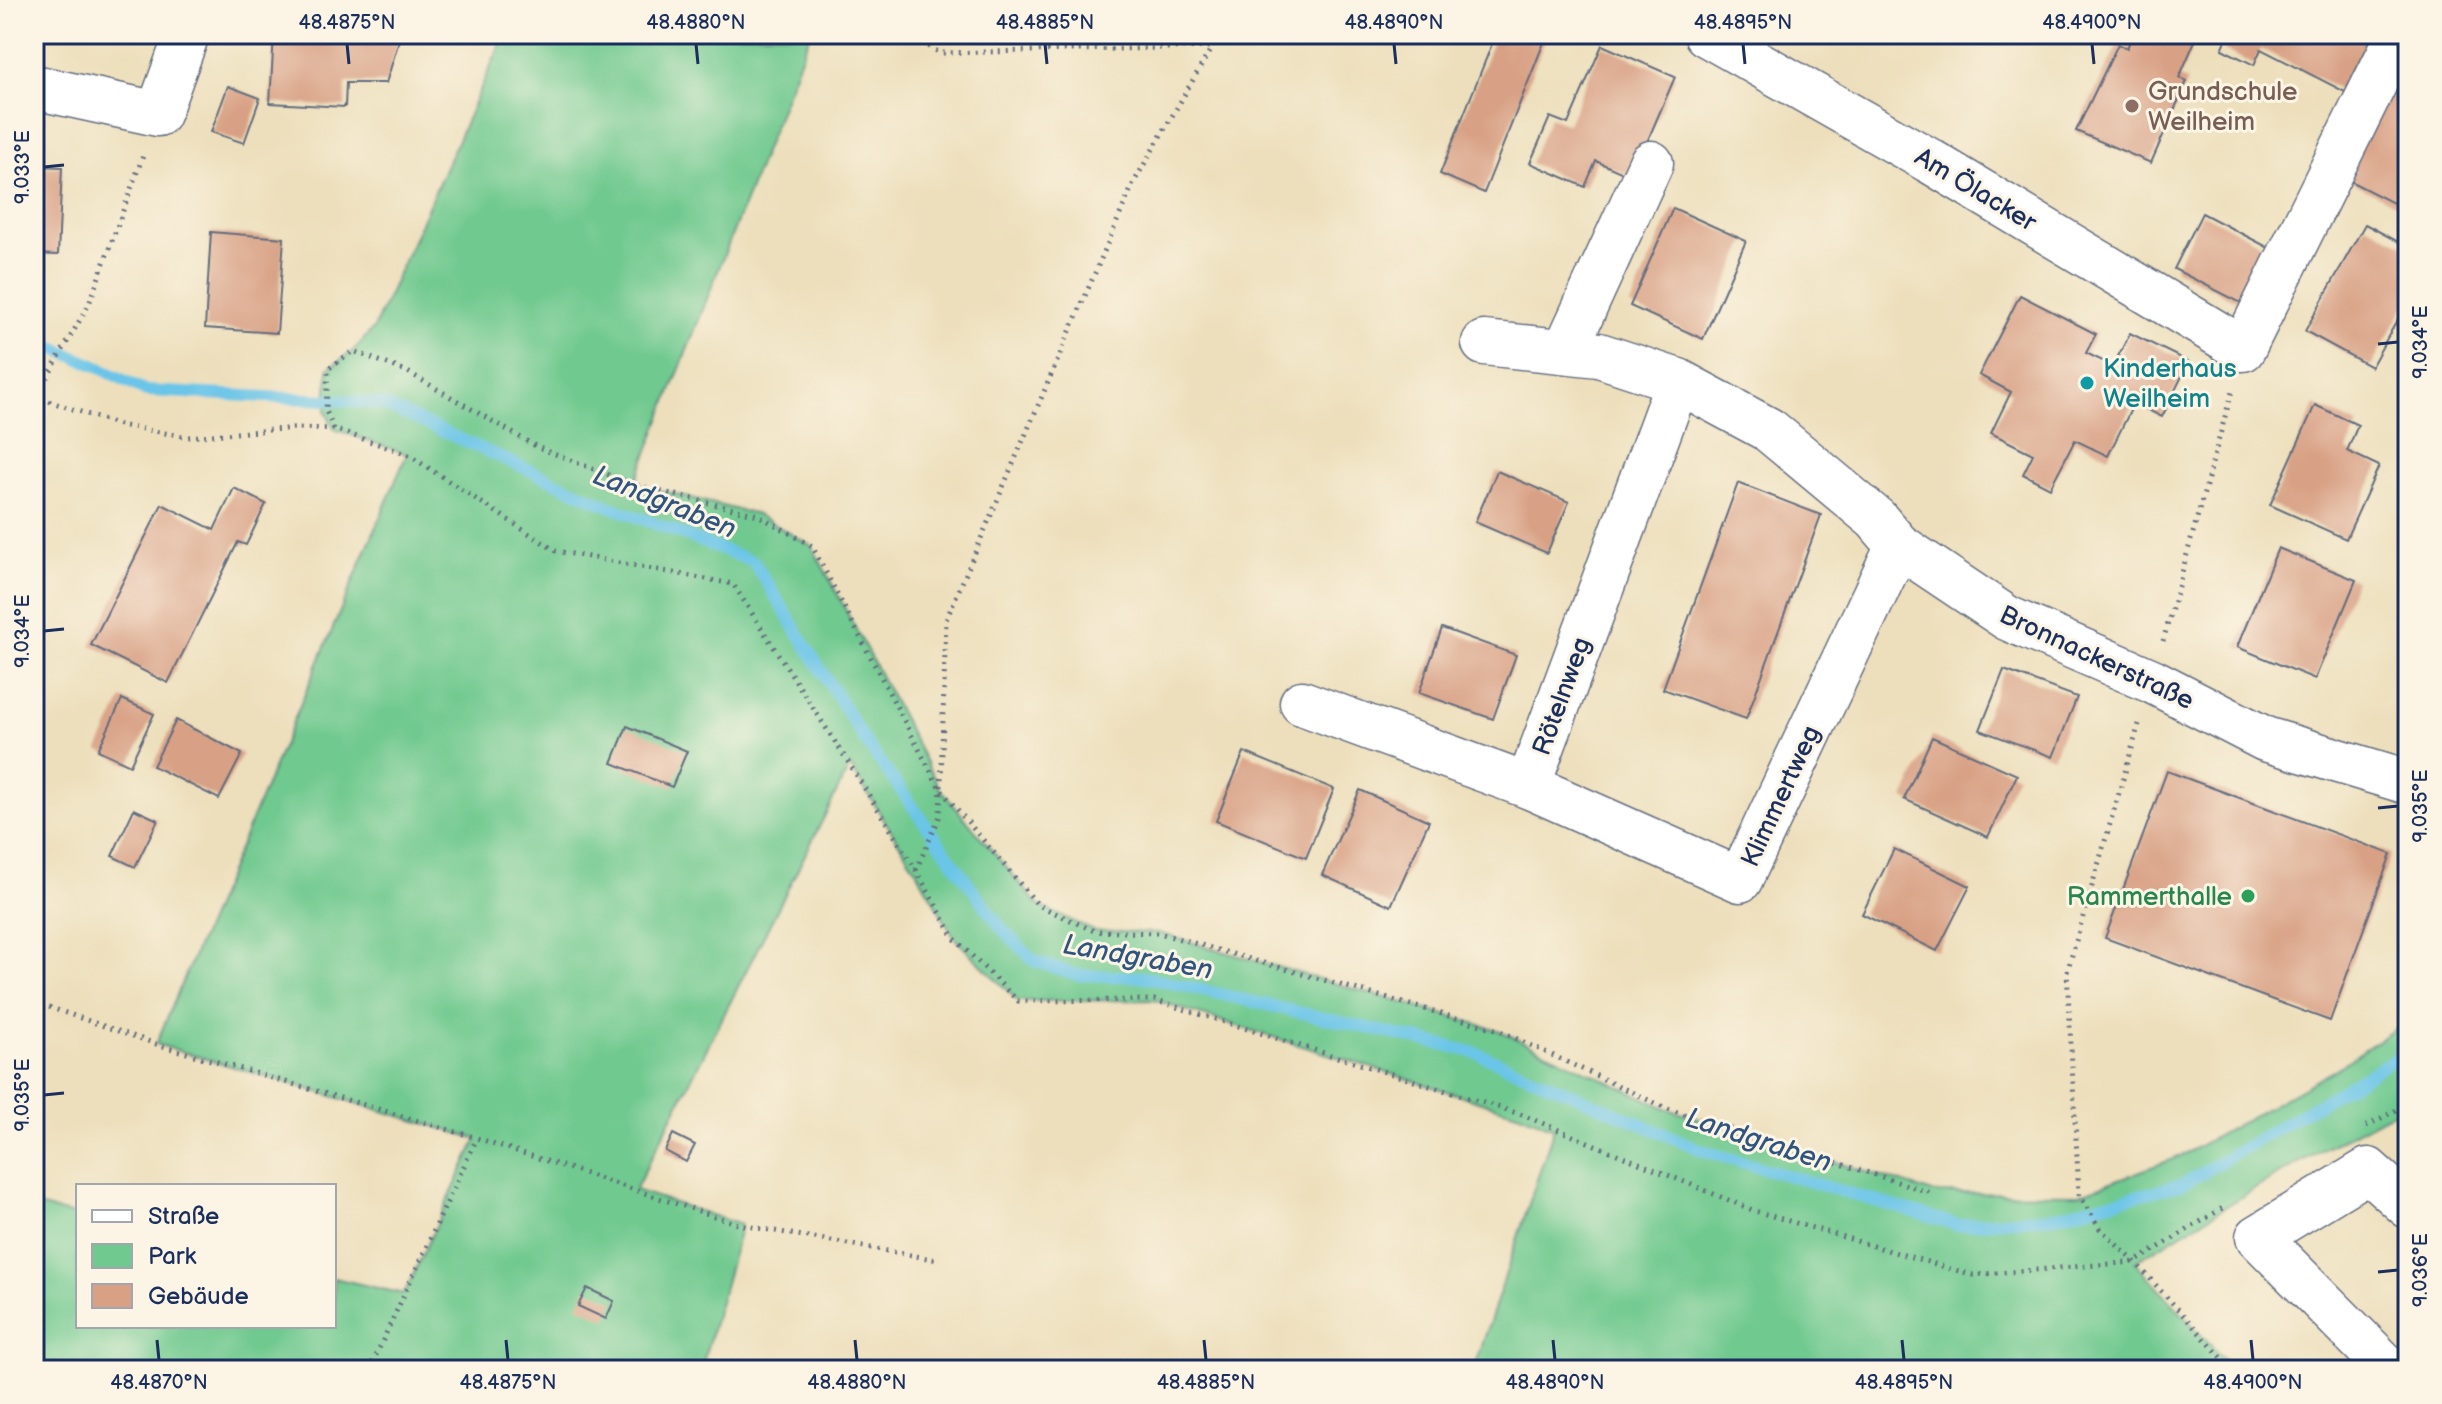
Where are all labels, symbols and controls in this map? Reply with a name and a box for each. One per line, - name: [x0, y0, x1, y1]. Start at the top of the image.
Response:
- text: 48.4875°N: [299, 11, 395, 35]
- text: 48.4880°N: [646, 11, 746, 35]
- text: 48.4885°N: [996, 11, 1094, 35]
- text: 48.4890°N: [1344, 11, 1444, 35]
- text: 48.4895°N: [1694, 11, 1792, 35]
- text: 48.4900°N: [2042, 11, 2142, 35]
- place label: Grundschule Weilheim: [2148, 77, 2297, 138]
- marker: Grundschule Weilheim: [2123, 97, 2141, 115]
- text: 9.033°E: [11, 130, 35, 204]
- street label: Am Ölacker: [1909, 141, 2043, 239]
- text: 9.034°E: [2409, 305, 2433, 379]
- place label: Kinderhaus Weilheim: [2103, 354, 2237, 415]
- marker: Kinderhaus Weilheim: [2078, 374, 2096, 392]
- water label: Landgraben: [588, 459, 741, 546]
- text: 9.034°E: [11, 594, 35, 668]
- street label: Bronnackerstraße: [1994, 600, 2198, 717]
- street label: Rötelnweg: [1527, 633, 1598, 760]
- street label: Klimmertweg: [1735, 721, 1828, 872]
- text: 9.035°E: [2409, 769, 2433, 843]
- place label: Rammerthalle: [2067, 882, 2232, 913]
- marker: Rammerthalle: [2239, 887, 2257, 905]
- water label: Landgraben: [1060, 928, 1215, 987]
- text: 9.035°E: [11, 1058, 35, 1132]
- water label: Landgraben: [1681, 1101, 1836, 1180]
- legend: [76, 1184, 336, 1328]
- text: Straße: [148, 1202, 219, 1231]
- text: 9.036°E: [2409, 1233, 2433, 1307]
- text: Park: [148, 1242, 196, 1271]
- text: Gebäude: [148, 1282, 249, 1311]
- text: 48.4870°N: [110, 1371, 208, 1395]
- text: 48.4875°N: [460, 1371, 556, 1395]
- text: 48.4880°N: [807, 1371, 907, 1395]
- text: 48.4885°N: [1157, 1371, 1255, 1395]
- text: 48.4890°N: [1505, 1371, 1605, 1395]
- text: 48.4895°N: [1855, 1371, 1953, 1395]
- text: 48.4900°N: [2203, 1371, 2303, 1395]

